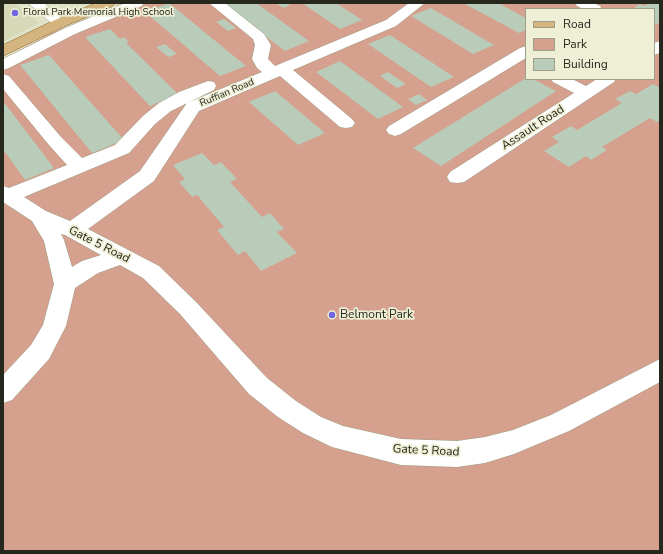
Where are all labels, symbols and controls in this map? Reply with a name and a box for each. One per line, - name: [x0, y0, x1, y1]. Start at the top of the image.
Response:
- place label: Floral Park Memorial High School: [23, 7, 173, 19]
- marker: Floral Park Memorial High School: [10, 8, 20, 18]
- legend: [525, 8, 655, 80]
- text: Road: [563, 16, 591, 32]
- text: Park: [563, 36, 587, 52]
- text: Building: [563, 56, 608, 72]
- street label: Ruffian Road: [198, 76, 256, 110]
- street label: Assault Road: [499, 102, 567, 154]
- street label: Gate 5 Road: [66, 223, 132, 267]
- place label: Belmont Park: [340, 308, 413, 322]
- marker: Belmont Park: [327, 310, 337, 320]
- street label: Gate 5 Road: [392, 442, 460, 460]

